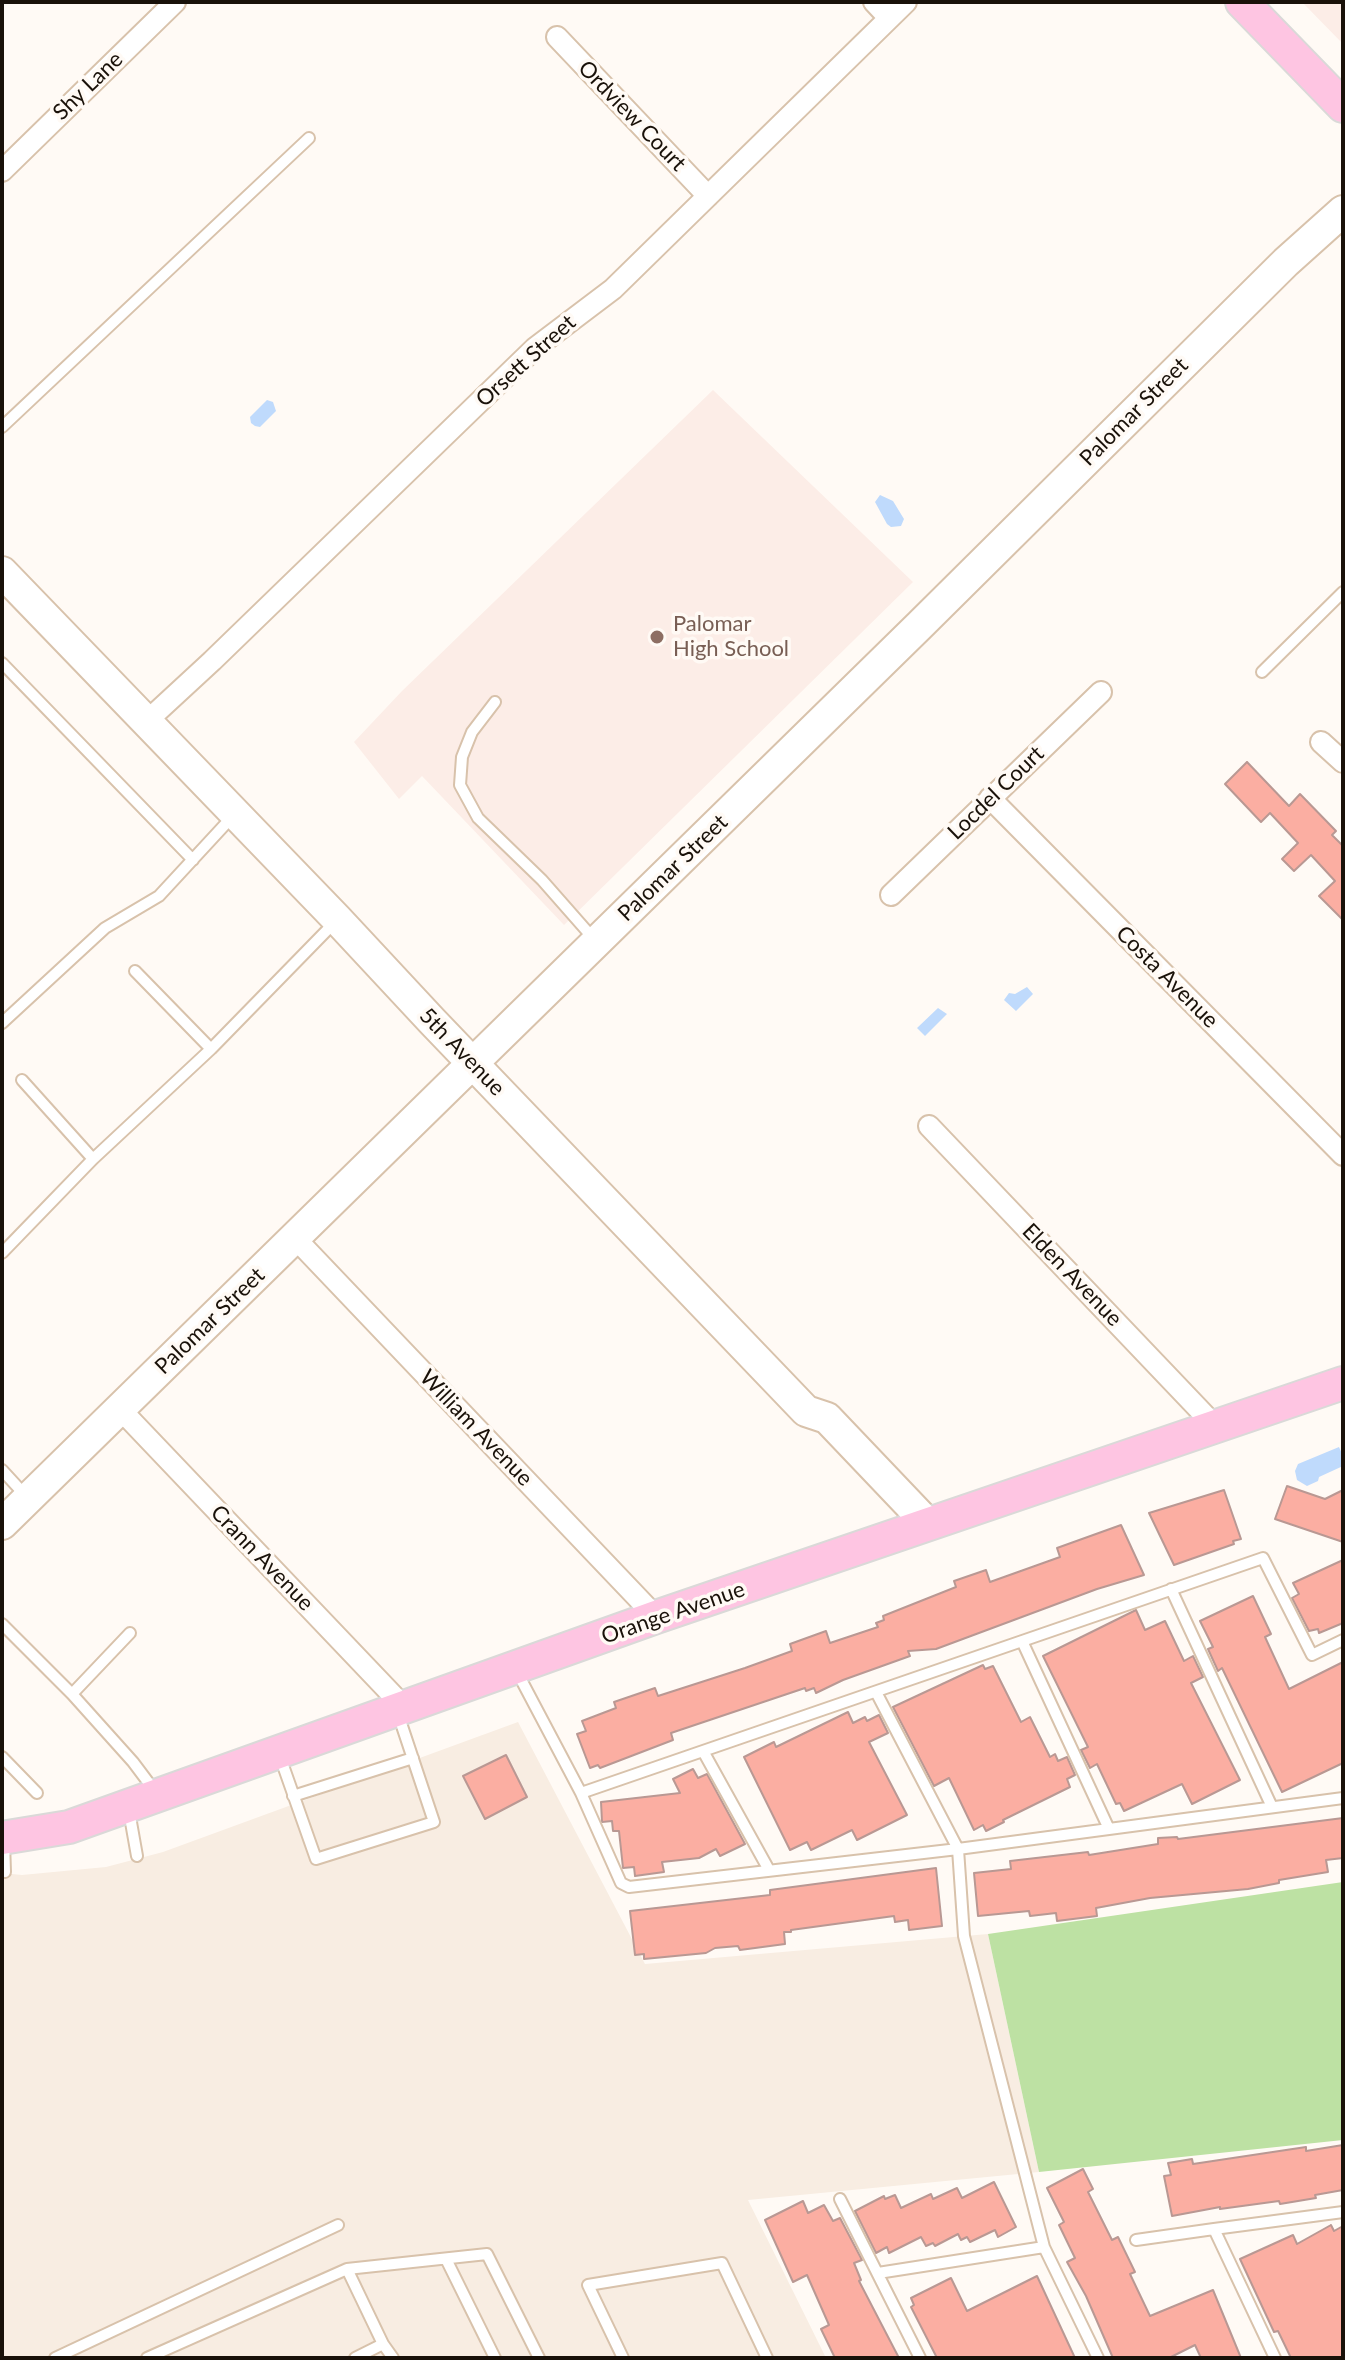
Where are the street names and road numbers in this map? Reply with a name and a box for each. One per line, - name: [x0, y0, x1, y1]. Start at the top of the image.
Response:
- street label: Shy Lane: [48, 46, 128, 126]
- street label: Ordview Court: [573, 55, 691, 177]
- street label: Orsett Street: [471, 309, 581, 413]
- street label: Palomar Street: [1074, 352, 1194, 472]
- street label: Locdel Court: [943, 741, 1049, 845]
- street label: Palomar Street: [613, 809, 733, 927]
- street label: Costa Avenue: [1110, 920, 1224, 1034]
- street label: 5th Avenue: [414, 1003, 510, 1101]
- street label: Elden Avenue: [1016, 1218, 1128, 1332]
- street label: Palomar Street: [150, 1262, 270, 1380]
- street label: William Avenue: [414, 1364, 538, 1492]
- street label: Crann Avenue: [205, 1500, 319, 1616]
- street label: Orange Avenue: [598, 1576, 748, 1650]

